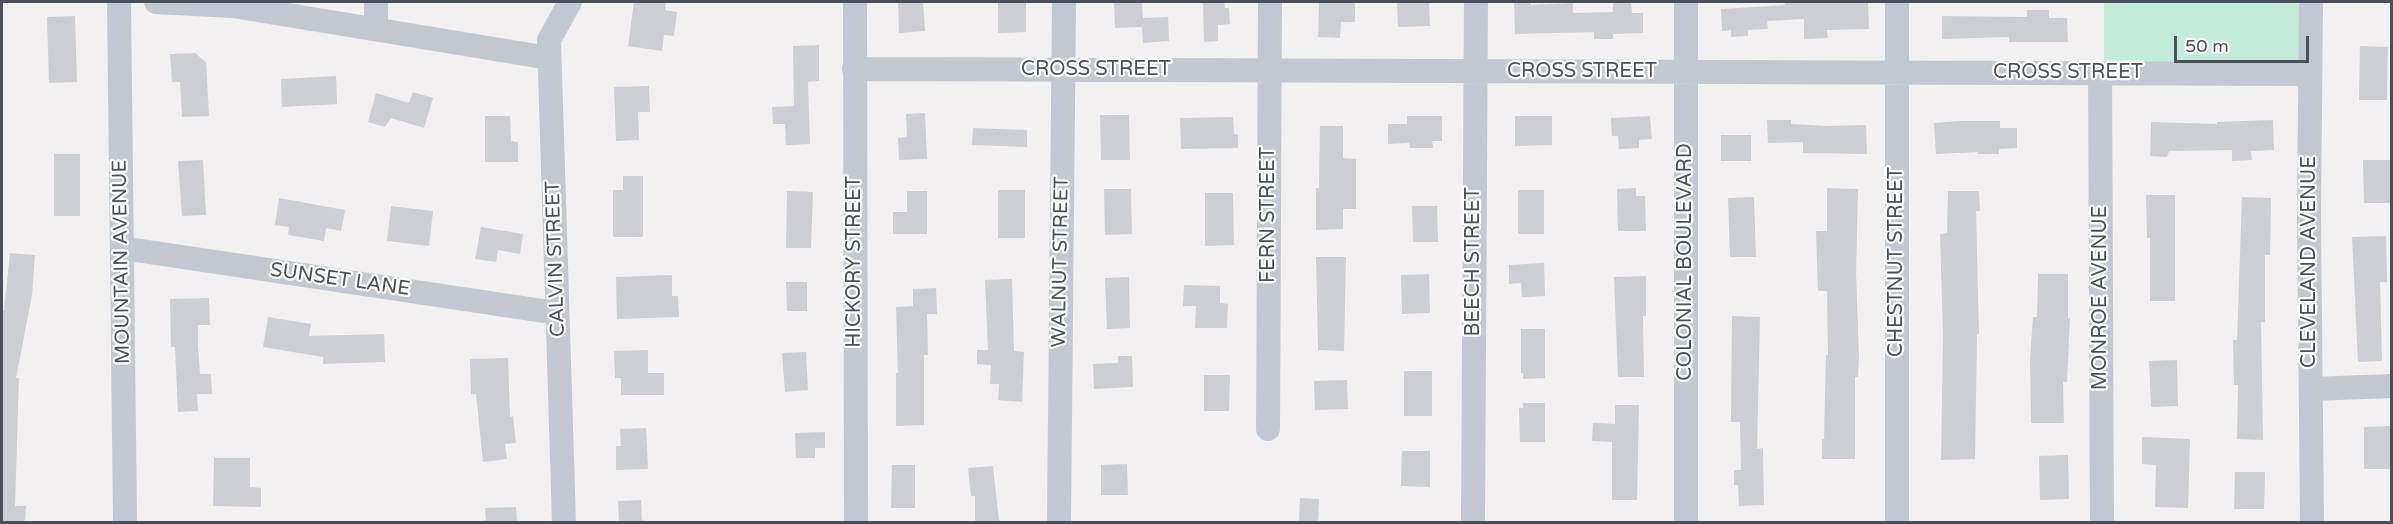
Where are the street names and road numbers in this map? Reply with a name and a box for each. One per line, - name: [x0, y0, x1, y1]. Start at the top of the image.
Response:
- street label: CROSS STREET: [1021, 58, 1171, 82]
- street label: CROSS STREET: [1507, 60, 1657, 84]
- street label: CROSS STREET: [1993, 61, 2143, 85]
- street label: COLONIAL BOULEVARD: [1674, 143, 1698, 381]
- street label: FERN STREET: [1257, 147, 1281, 283]
- street label: CLEVELAND AVENUE: [2298, 156, 2322, 368]
- street label: MOUNTAIN AVENUE: [108, 160, 136, 364]
- street label: CHESTNUT STREET: [1885, 167, 1909, 357]
- street label: HICKORY STREET: [843, 176, 867, 348]
- street label: WALNUT STREET: [1048, 176, 1074, 348]
- street label: CALVIN STREET: [541, 181, 571, 337]
- street label: BEECH STREET: [1462, 187, 1486, 337]
- street label: MONROE AVENUE: [2089, 206, 2113, 390]
- street label: SUNSET LANE: [269, 258, 411, 302]

